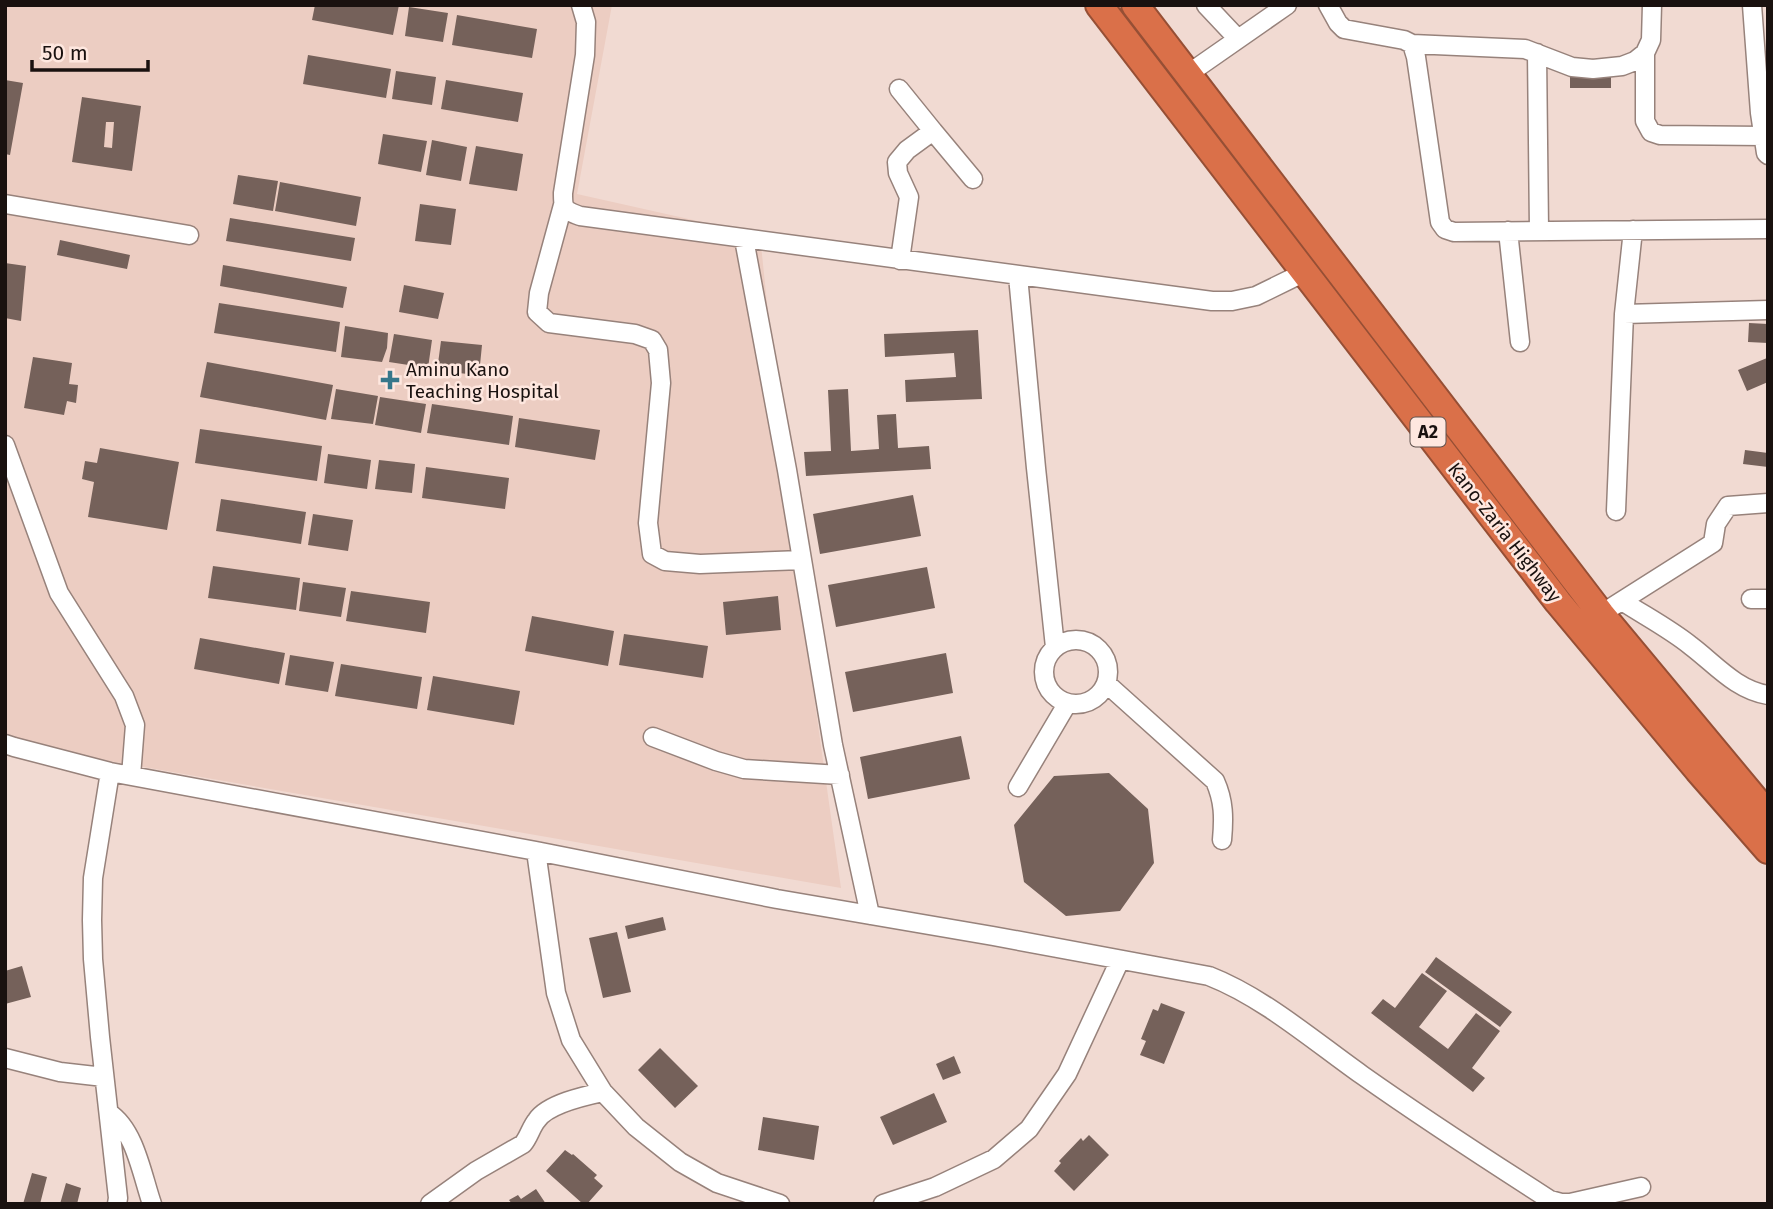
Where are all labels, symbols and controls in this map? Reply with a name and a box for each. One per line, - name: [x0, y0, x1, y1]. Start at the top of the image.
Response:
- scale bar: [32, 28, 147, 72]
- text: 50 m: [42, 40, 88, 66]
- place label: Aminu Kano Teaching Hospital: [406, 358, 559, 403]
- marker: Aminu Kano Teaching Hospital: [380, 370, 400, 390]
- road number: A2: [1410, 418, 1446, 446]
- street label: Kano-Zaria Highway: [1443, 458, 1567, 607]

